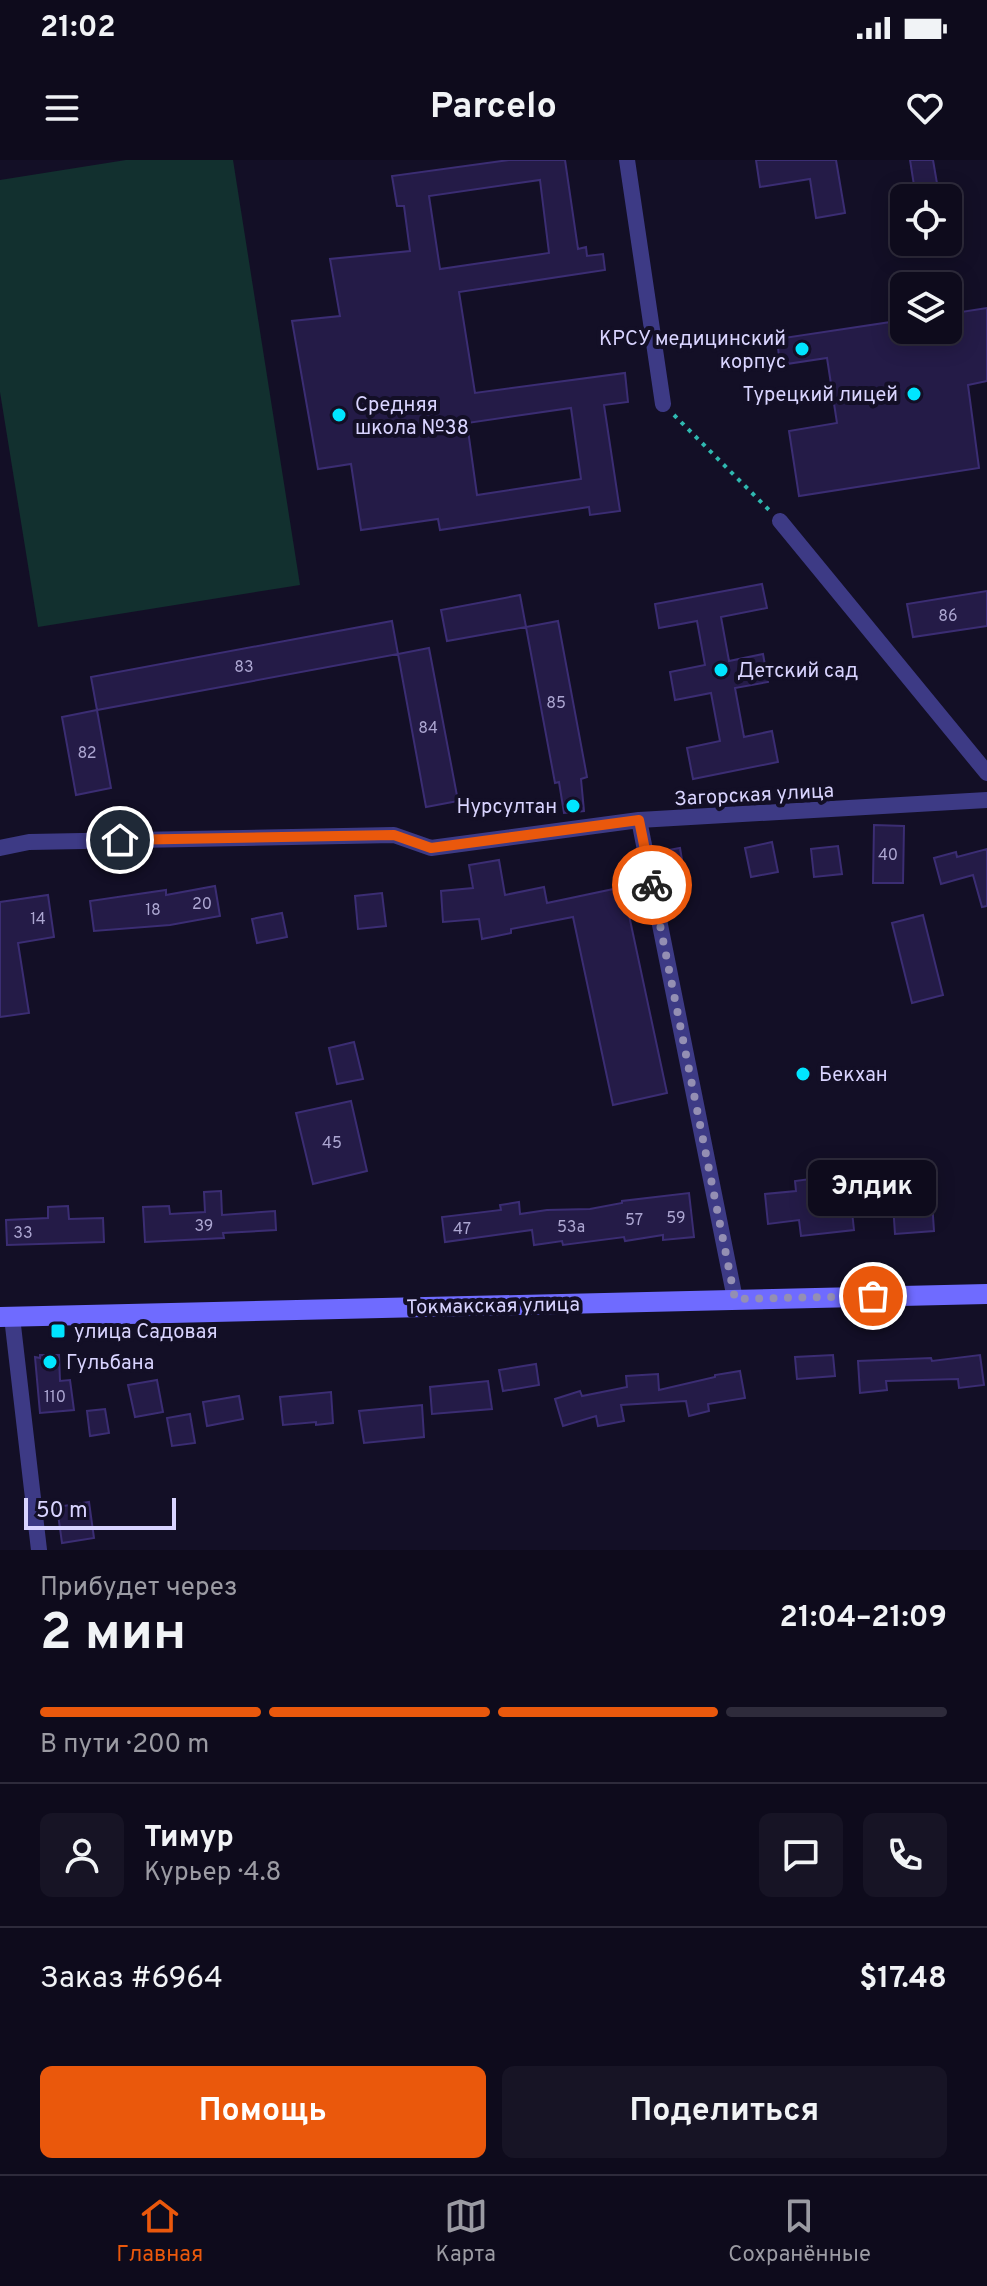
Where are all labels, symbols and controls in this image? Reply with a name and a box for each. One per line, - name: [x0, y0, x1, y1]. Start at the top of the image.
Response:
- text: 21:02: [40, 10, 116, 47]
- text: Parcelo: [430, 85, 557, 131]
- icon: menu: [40, 86, 84, 130]
- icon: heart: [903, 86, 947, 130]
- map controls: [890, 184, 962, 344]
- button: locate: [890, 184, 962, 256]
- button: layers: [890, 272, 962, 344]
- place label: КРСУ медицинский корпус: [599, 327, 786, 376]
- marker: КРСУ медицинский корпус: [793, 340, 811, 358]
- place label: Турецкий лицей: [743, 383, 898, 409]
- marker: Турецкий лицей: [905, 385, 923, 403]
- place label: Средняя школа №38: [355, 393, 469, 442]
- marker: Средняя школа №38: [330, 406, 348, 424]
- house number: 86: [938, 607, 958, 627]
- house number: 83: [234, 658, 254, 678]
- place label: Детский сад: [737, 659, 858, 685]
- marker: Детский сад: [712, 661, 730, 679]
- house number: 85: [546, 694, 566, 714]
- house number: 84: [418, 719, 438, 739]
- house number: 82: [77, 744, 97, 764]
- street label: Загорская улица: [673, 779, 835, 813]
- place label: Нурсултан: [456, 795, 557, 821]
- marker: Нурсултан: [564, 797, 582, 815]
- pin: [86, 806, 154, 874]
- icon: home: [98, 818, 142, 862]
- courier: [612, 845, 692, 925]
- house number: 40: [878, 846, 898, 866]
- icon: bike: [630, 863, 674, 907]
- house number: 20: [192, 895, 212, 915]
- house number: 18: [145, 901, 161, 921]
- house number: 14: [30, 910, 46, 930]
- place label: Бекхан: [819, 1063, 888, 1089]
- marker: Бекхан: [794, 1065, 812, 1083]
- house number: 45: [322, 1134, 342, 1154]
- callout: Элдик: [809, 1160, 937, 1216]
- text: Элдик: [831, 1171, 913, 1204]
- house number: 59: [666, 1209, 686, 1229]
- house number: 57: [625, 1211, 643, 1231]
- house number: 39: [195, 1217, 213, 1237]
- house number: 53а: [557, 1218, 585, 1238]
- house number: 47: [453, 1220, 471, 1240]
- house number: 33: [13, 1224, 33, 1244]
- pin: [839, 1262, 907, 1330]
- icon: bag: [851, 1274, 895, 1318]
- street label: Токмакская улица: [406, 1292, 580, 1322]
- place label: улица Садовая: [74, 1320, 218, 1346]
- marker: улица Садовая: [49, 1322, 67, 1340]
- place label: Гульбана: [66, 1351, 154, 1377]
- marker: Гульбана: [41, 1353, 59, 1371]
- house number: 110: [44, 1388, 66, 1408]
- scale bar: [24, 1494, 176, 1530]
- text: 50 m: [36, 1498, 88, 1525]
- text: Прибудет через: [40, 1572, 238, 1605]
- text: 21:04–21:09: [780, 1600, 947, 1637]
- text: 2 мин: [40, 1602, 186, 1668]
- text: В пути · 200 m: [40, 1729, 209, 1762]
- button: person: [40, 1813, 124, 1897]
- button: chat: [759, 1813, 843, 1897]
- button: phone: [863, 1813, 947, 1897]
- text: Тимур: [144, 1820, 234, 1857]
- text: Курьер · 4.8: [144, 1857, 281, 1890]
- text: Заказ #6964: [40, 1961, 223, 1998]
- text: $17.48: [859, 1961, 947, 1998]
- button: Помощь: [40, 2066, 486, 2158]
- button: Поделиться: [502, 2066, 947, 2158]
- tab: Главная: [116, 2194, 203, 2269]
- tab: Карта: [436, 2194, 496, 2269]
- tab: Сохранённые: [728, 2194, 871, 2269]

